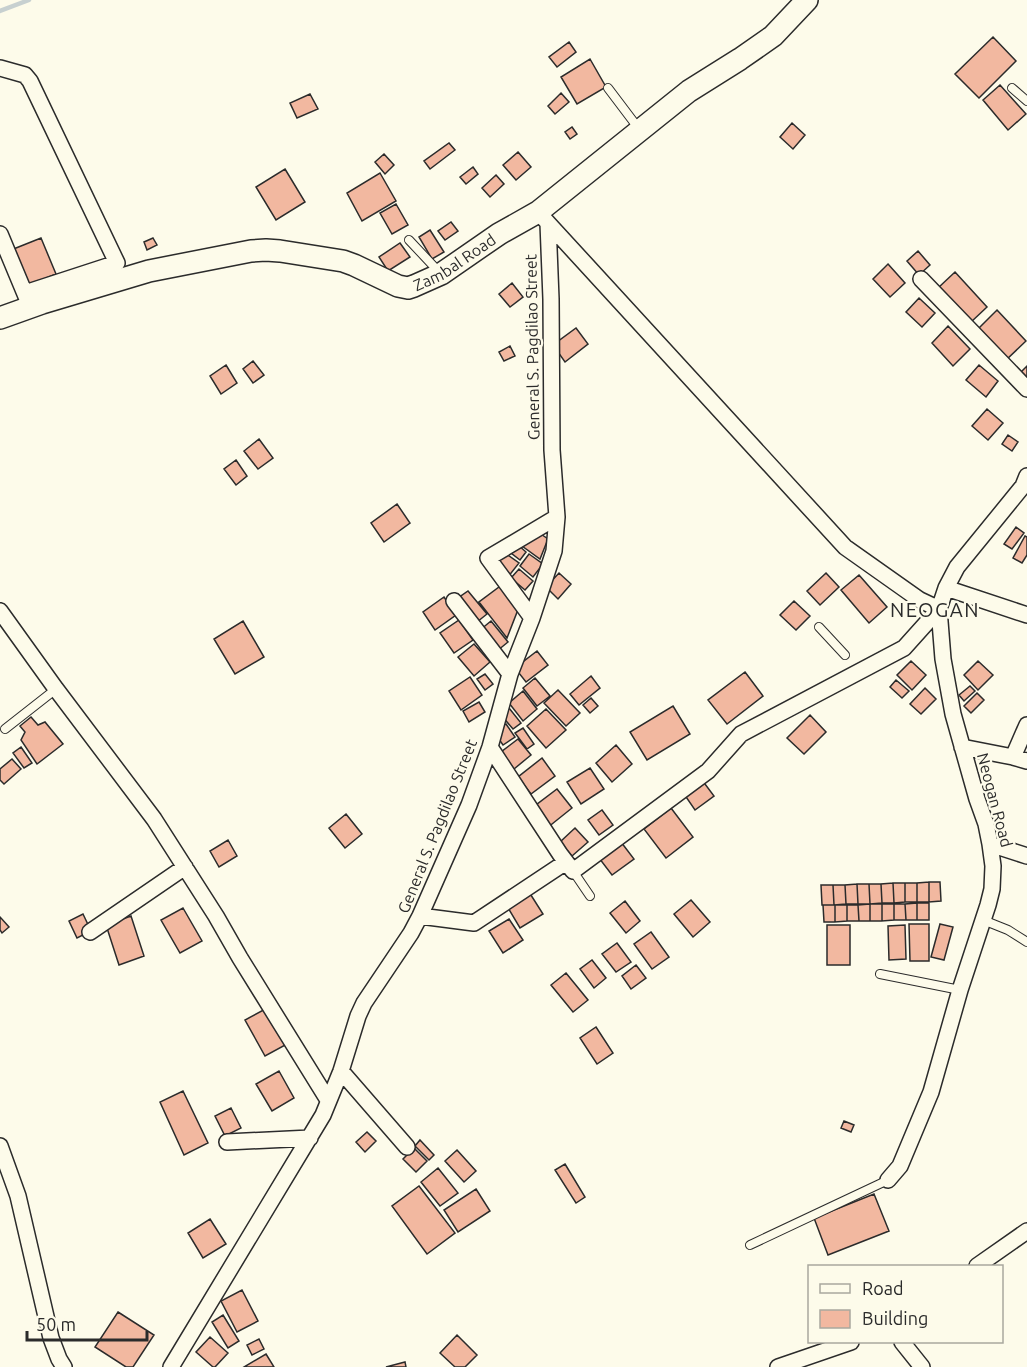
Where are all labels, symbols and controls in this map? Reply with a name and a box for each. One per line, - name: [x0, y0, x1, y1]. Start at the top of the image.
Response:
- street label: Zambal Road: [411, 230, 499, 294]
- street label: General S. Pagdilao Street: [521, 253, 543, 440]
- district label: NEOGAN: [890, 598, 980, 621]
- street label: General S. Pagdilao Street: [394, 736, 480, 916]
- street label: Neogan Road: [974, 751, 1016, 849]
- legend: [808, 1265, 1003, 1343]
- text: Road: [862, 1278, 904, 1298]
- scale bar: [27, 1304, 147, 1342]
- text: Building: [862, 1308, 928, 1328]
- text: 50 m: [36, 1314, 76, 1334]

